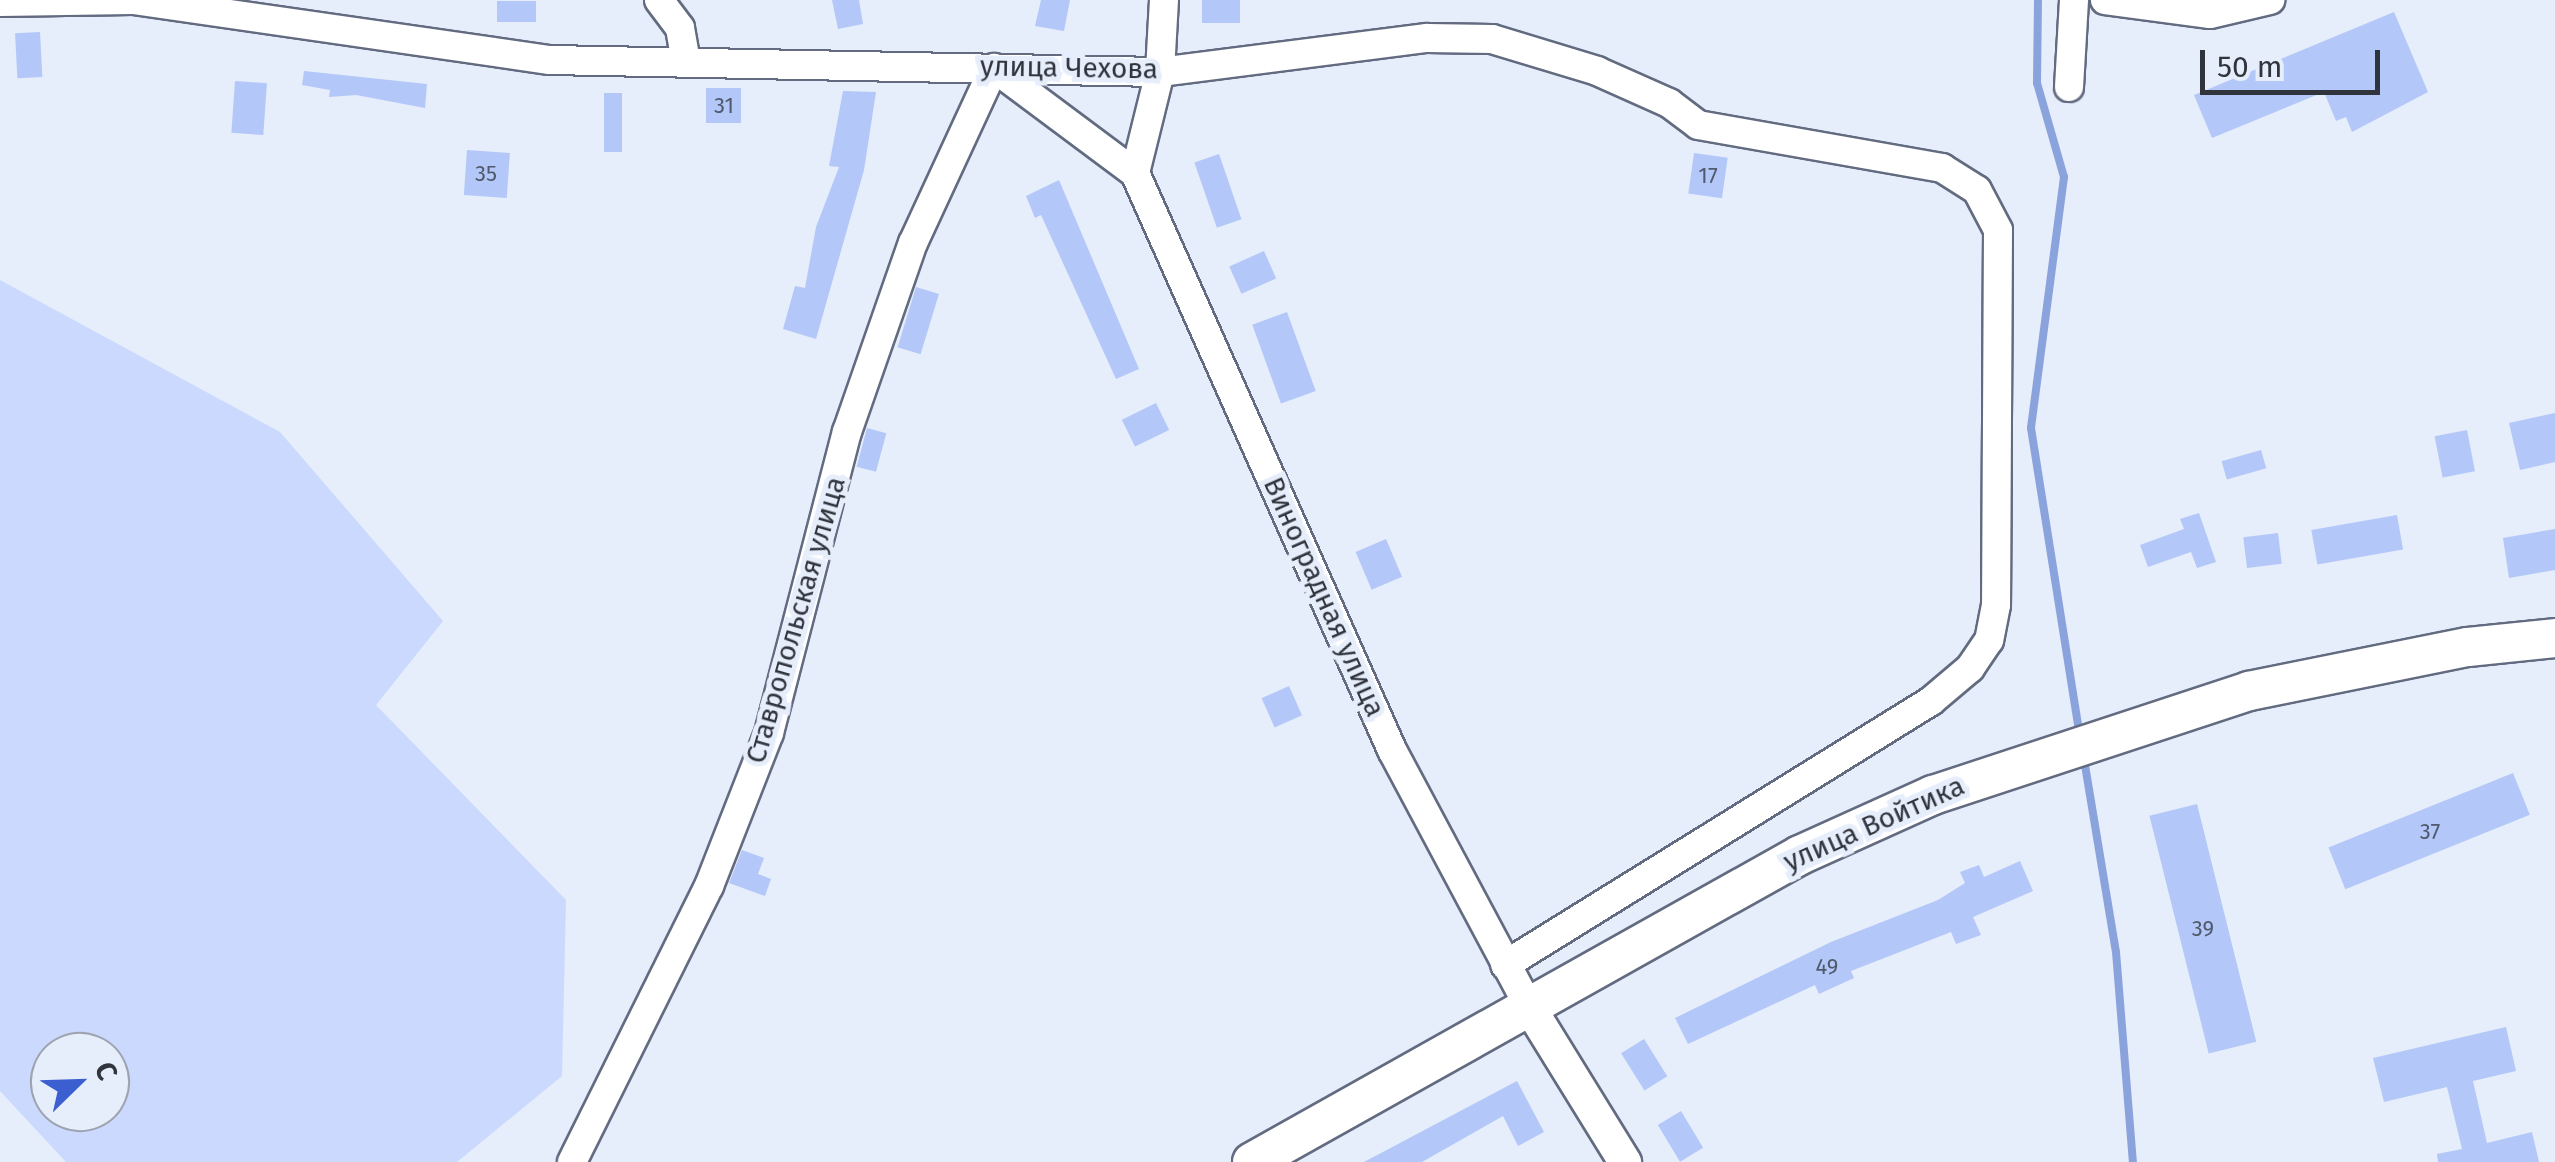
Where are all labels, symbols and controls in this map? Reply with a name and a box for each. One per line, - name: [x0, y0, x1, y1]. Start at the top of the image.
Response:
- scale bar: [2205, 30, 2385, 92]
- text: 50 m: [2217, 49, 2282, 85]
- street label: улица Чехова: [980, 50, 1158, 86]
- house number: 31: [714, 93, 734, 119]
- house number: 35: [475, 161, 497, 187]
- house number: 17: [1698, 163, 1718, 189]
- street label: Виноградная улица: [1256, 472, 1392, 722]
- street label: Ставропольская улица: [739, 473, 853, 767]
- street label: улица Войтика: [1778, 769, 1970, 879]
- house number: 37: [2420, 819, 2440, 845]
- house number: 39: [2192, 916, 2214, 942]
- house number: 49: [1816, 954, 1838, 980]
- north arrow: [30, 1032, 130, 1132]
- text: С: [88, 1057, 125, 1085]

